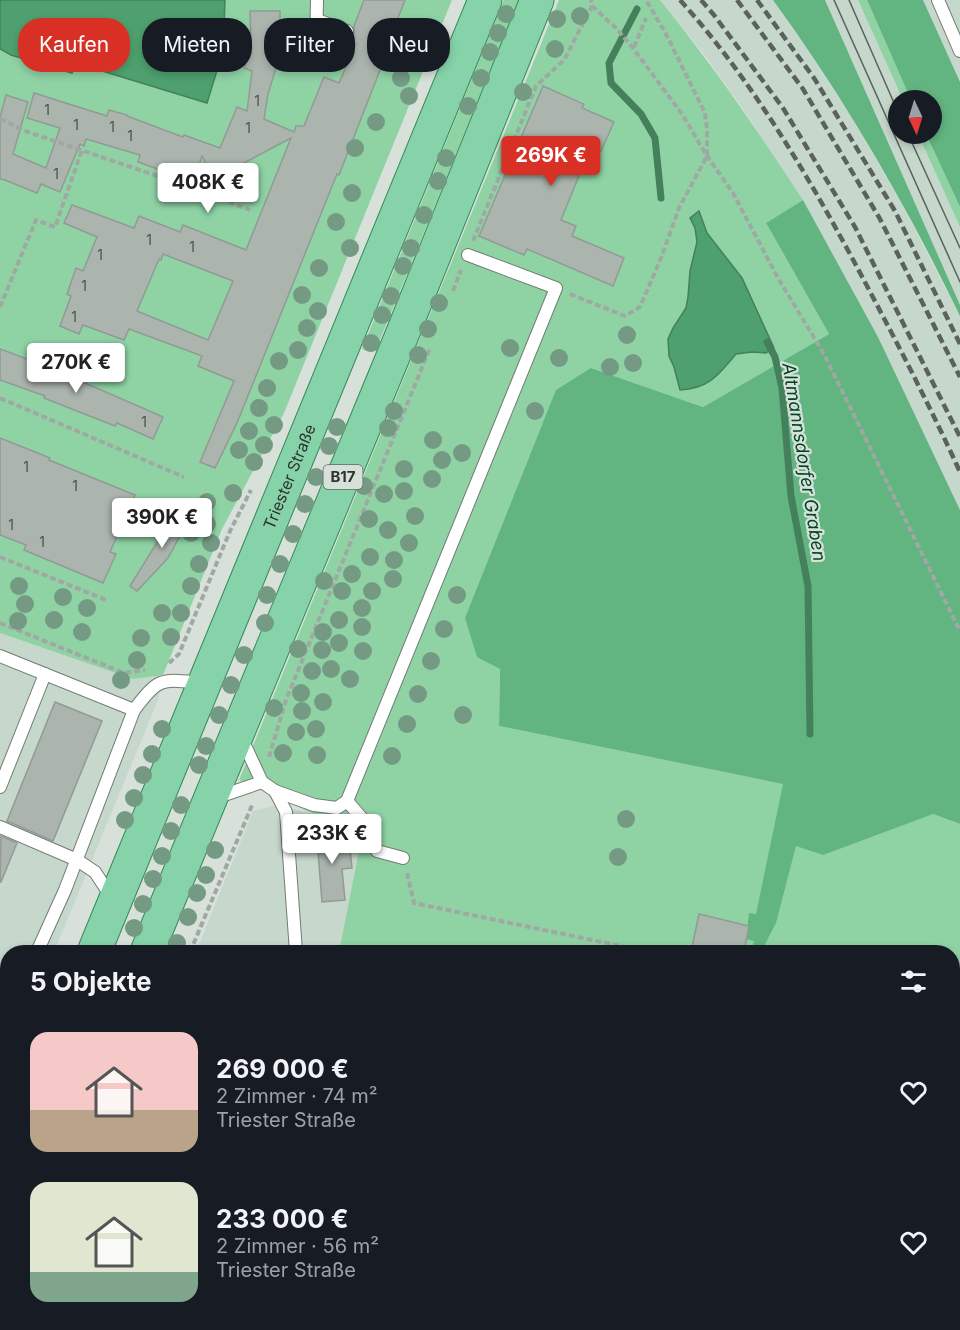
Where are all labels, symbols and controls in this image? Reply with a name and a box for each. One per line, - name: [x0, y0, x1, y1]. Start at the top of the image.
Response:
- chip: Kaufen: [18, 18, 130, 72]
- chip: Mieten: [142, 18, 252, 72]
- chip: Filter: [264, 18, 355, 72]
- chip: Neu: [367, 18, 450, 72]
- north arrow: [888, 90, 942, 144]
- map controls: [888, 90, 942, 144]
- house number: 1: [254, 92, 260, 109]
- house number: 1: [44, 101, 50, 118]
- house number: 1: [73, 116, 79, 133]
- house number: 1: [109, 118, 115, 135]
- house number: 1: [245, 119, 251, 136]
- house number: 1: [127, 127, 133, 144]
- pin: 269K €: [502, 136, 600, 187]
- text: 269K €: [515, 143, 587, 167]
- pin: 408K €: [159, 163, 257, 214]
- house number: 1: [53, 165, 59, 182]
- text: 408K €: [172, 170, 244, 194]
- house number: 1: [146, 231, 152, 248]
- house number: 1: [189, 238, 195, 255]
- house number: 1: [97, 246, 103, 263]
- house number: 1: [81, 277, 87, 294]
- house number: 1: [71, 308, 77, 325]
- pin: 270K €: [27, 343, 125, 394]
- text: 270K €: [41, 350, 111, 374]
- water label: Altmannsdorfer Graben: [778, 360, 831, 563]
- house number: 1: [141, 413, 147, 430]
- street label: Triester Straße: [259, 421, 320, 532]
- house number: 1: [23, 458, 29, 475]
- road number: B17: [324, 465, 362, 489]
- house number: 1: [72, 477, 78, 494]
- pin: 390K €: [113, 498, 211, 549]
- text: 390K €: [126, 505, 198, 529]
- house number: 1: [8, 516, 14, 533]
- house number: 1: [39, 533, 45, 550]
- pin: 233K €: [283, 814, 381, 865]
- text: 233K €: [296, 821, 368, 845]
- icon: filters: [897, 965, 930, 998]
- text: 5 Objekte: [30, 966, 152, 997]
- text: 269 000 €: [216, 1053, 349, 1084]
- icon: home: [78, 1056, 150, 1128]
- icon: heart: [897, 1076, 930, 1109]
- text: 2 Zimmer · 74 m²: [216, 1084, 378, 1108]
- text: Triester Straße: [216, 1108, 356, 1132]
- text: 233 000 €: [216, 1203, 349, 1234]
- icon: home: [78, 1206, 150, 1278]
- icon: heart: [897, 1226, 930, 1259]
- text: 2 Zimmer · 56 m²: [216, 1234, 379, 1258]
- text: Triester Straße: [216, 1258, 356, 1282]

